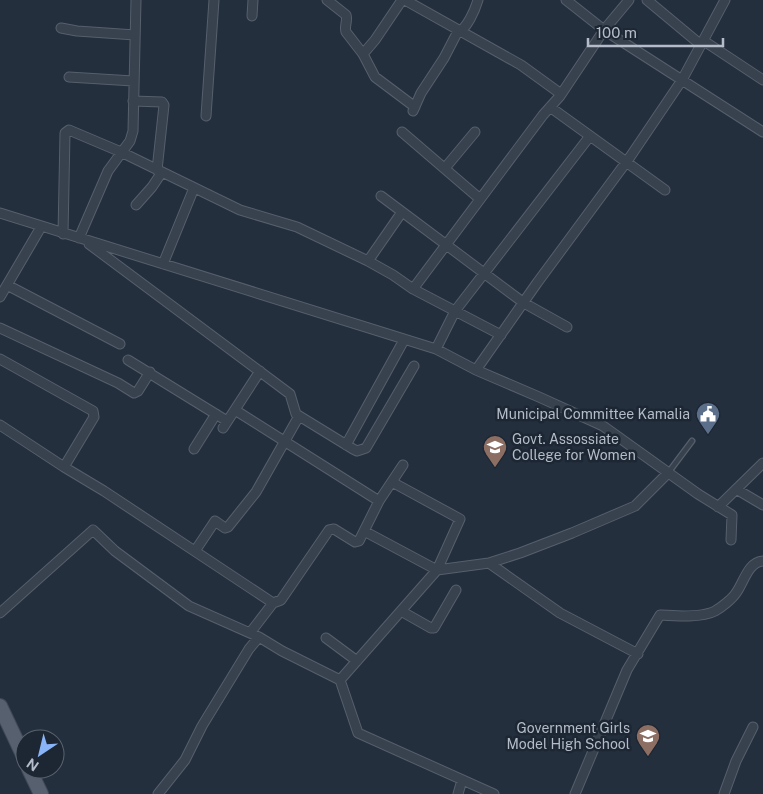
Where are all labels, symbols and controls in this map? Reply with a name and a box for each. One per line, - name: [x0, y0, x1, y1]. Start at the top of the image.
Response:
- scale bar: [588, 15, 723, 47]
- text: 100 m: [596, 24, 637, 41]
- public building icon: Municipal Committee Kamalia: [695, 401, 721, 435]
- place label: Municipal Committee Kamalia: [496, 406, 690, 422]
- place label: Govt. Assossiate College for Women: [512, 431, 636, 463]
- school or university icon: Govt. Assossiate College for Women: [482, 434, 508, 468]
- place label: Government Girls Model High School: [506, 720, 630, 752]
- school or university icon: Government Girls Model High School: [635, 723, 661, 757]
- north arrow: [15, 729, 65, 779]
- text: N: [23, 755, 42, 774]

